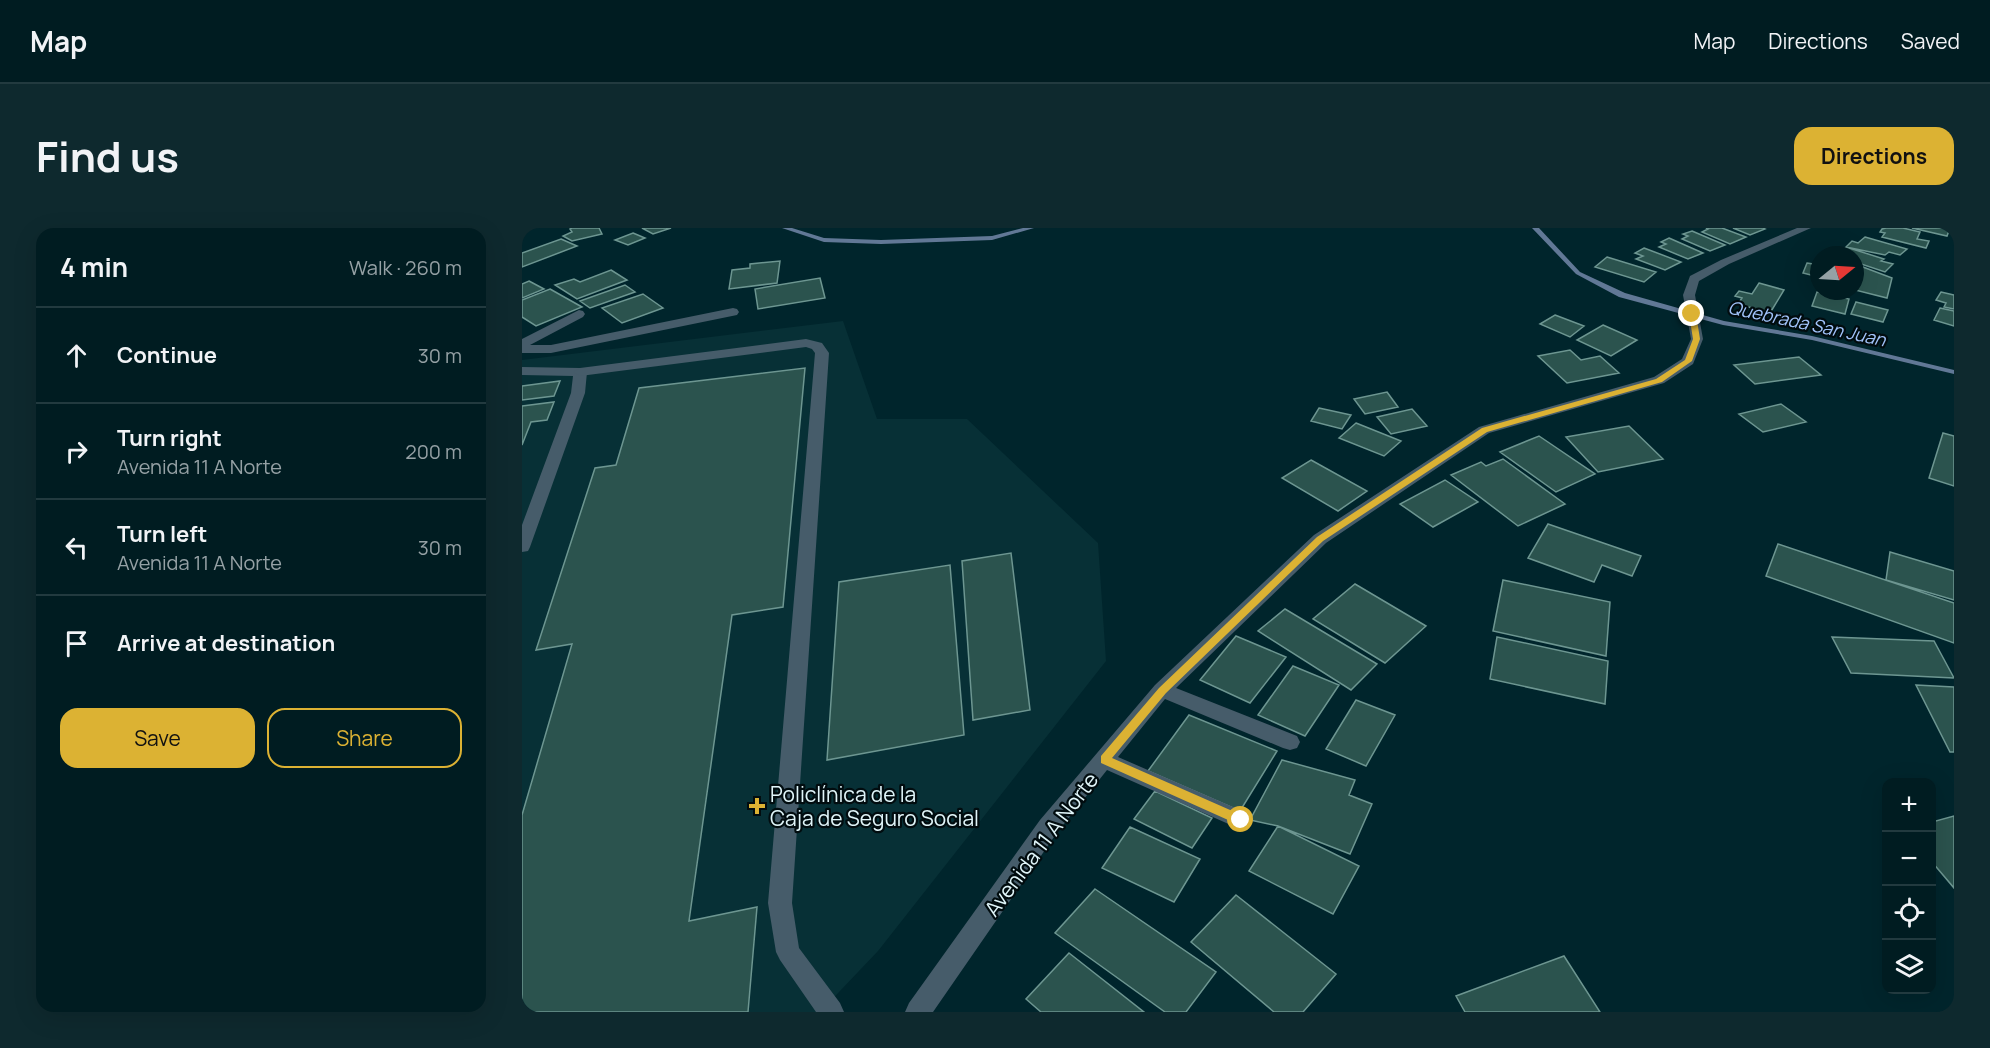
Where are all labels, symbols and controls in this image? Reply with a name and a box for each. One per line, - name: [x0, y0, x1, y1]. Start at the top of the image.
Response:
- text: Map: [30, 22, 87, 60]
- text: Map: [1694, 27, 1735, 55]
- text: Directions: [1768, 27, 1868, 55]
- text: Saved: [1901, 27, 1960, 55]
- text: Find us: [36, 127, 179, 185]
- button: Directions: [1794, 127, 1954, 185]
- north arrow: [1810, 246, 1864, 300]
- text: 4 min: [60, 249, 128, 285]
- text: Walk · 260 m: [349, 254, 462, 281]
- water label: Quebrada San Juan: [1726, 295, 1889, 352]
- route end: [1678, 300, 1704, 326]
- icon: ahead: [60, 339, 93, 372]
- text: Continue: [117, 340, 217, 370]
- text: 30 m: [418, 342, 462, 369]
- text: Turn right: [117, 423, 222, 453]
- icon: right: [60, 435, 93, 468]
- text: 200 m: [405, 438, 462, 465]
- text: Avenida 11 A Norte: [117, 453, 282, 480]
- text: Turn left: [117, 519, 207, 549]
- icon: left: [60, 531, 93, 564]
- text: 30 m: [418, 534, 462, 561]
- text: Avenida 11 A Norte: [117, 549, 282, 576]
- icon: arrive: [60, 627, 93, 660]
- text: Arrive at destination: [117, 628, 335, 658]
- button: Save: [60, 708, 255, 768]
- button: Share: [267, 708, 462, 768]
- street label: Avenida 11 A Norte: [978, 766, 1104, 922]
- map controls: [1882, 778, 1936, 994]
- button: +: [1882, 778, 1936, 832]
- place label: Policlínica de la Caja de Seguro Social: [770, 780, 979, 832]
- marker: Policlínica de la Caja de Seguro Social: [748, 797, 766, 815]
- route start: [1227, 806, 1253, 832]
- button: −: [1882, 832, 1936, 886]
- button: locate: [1882, 886, 1936, 940]
- button: layers: [1882, 940, 1936, 994]

